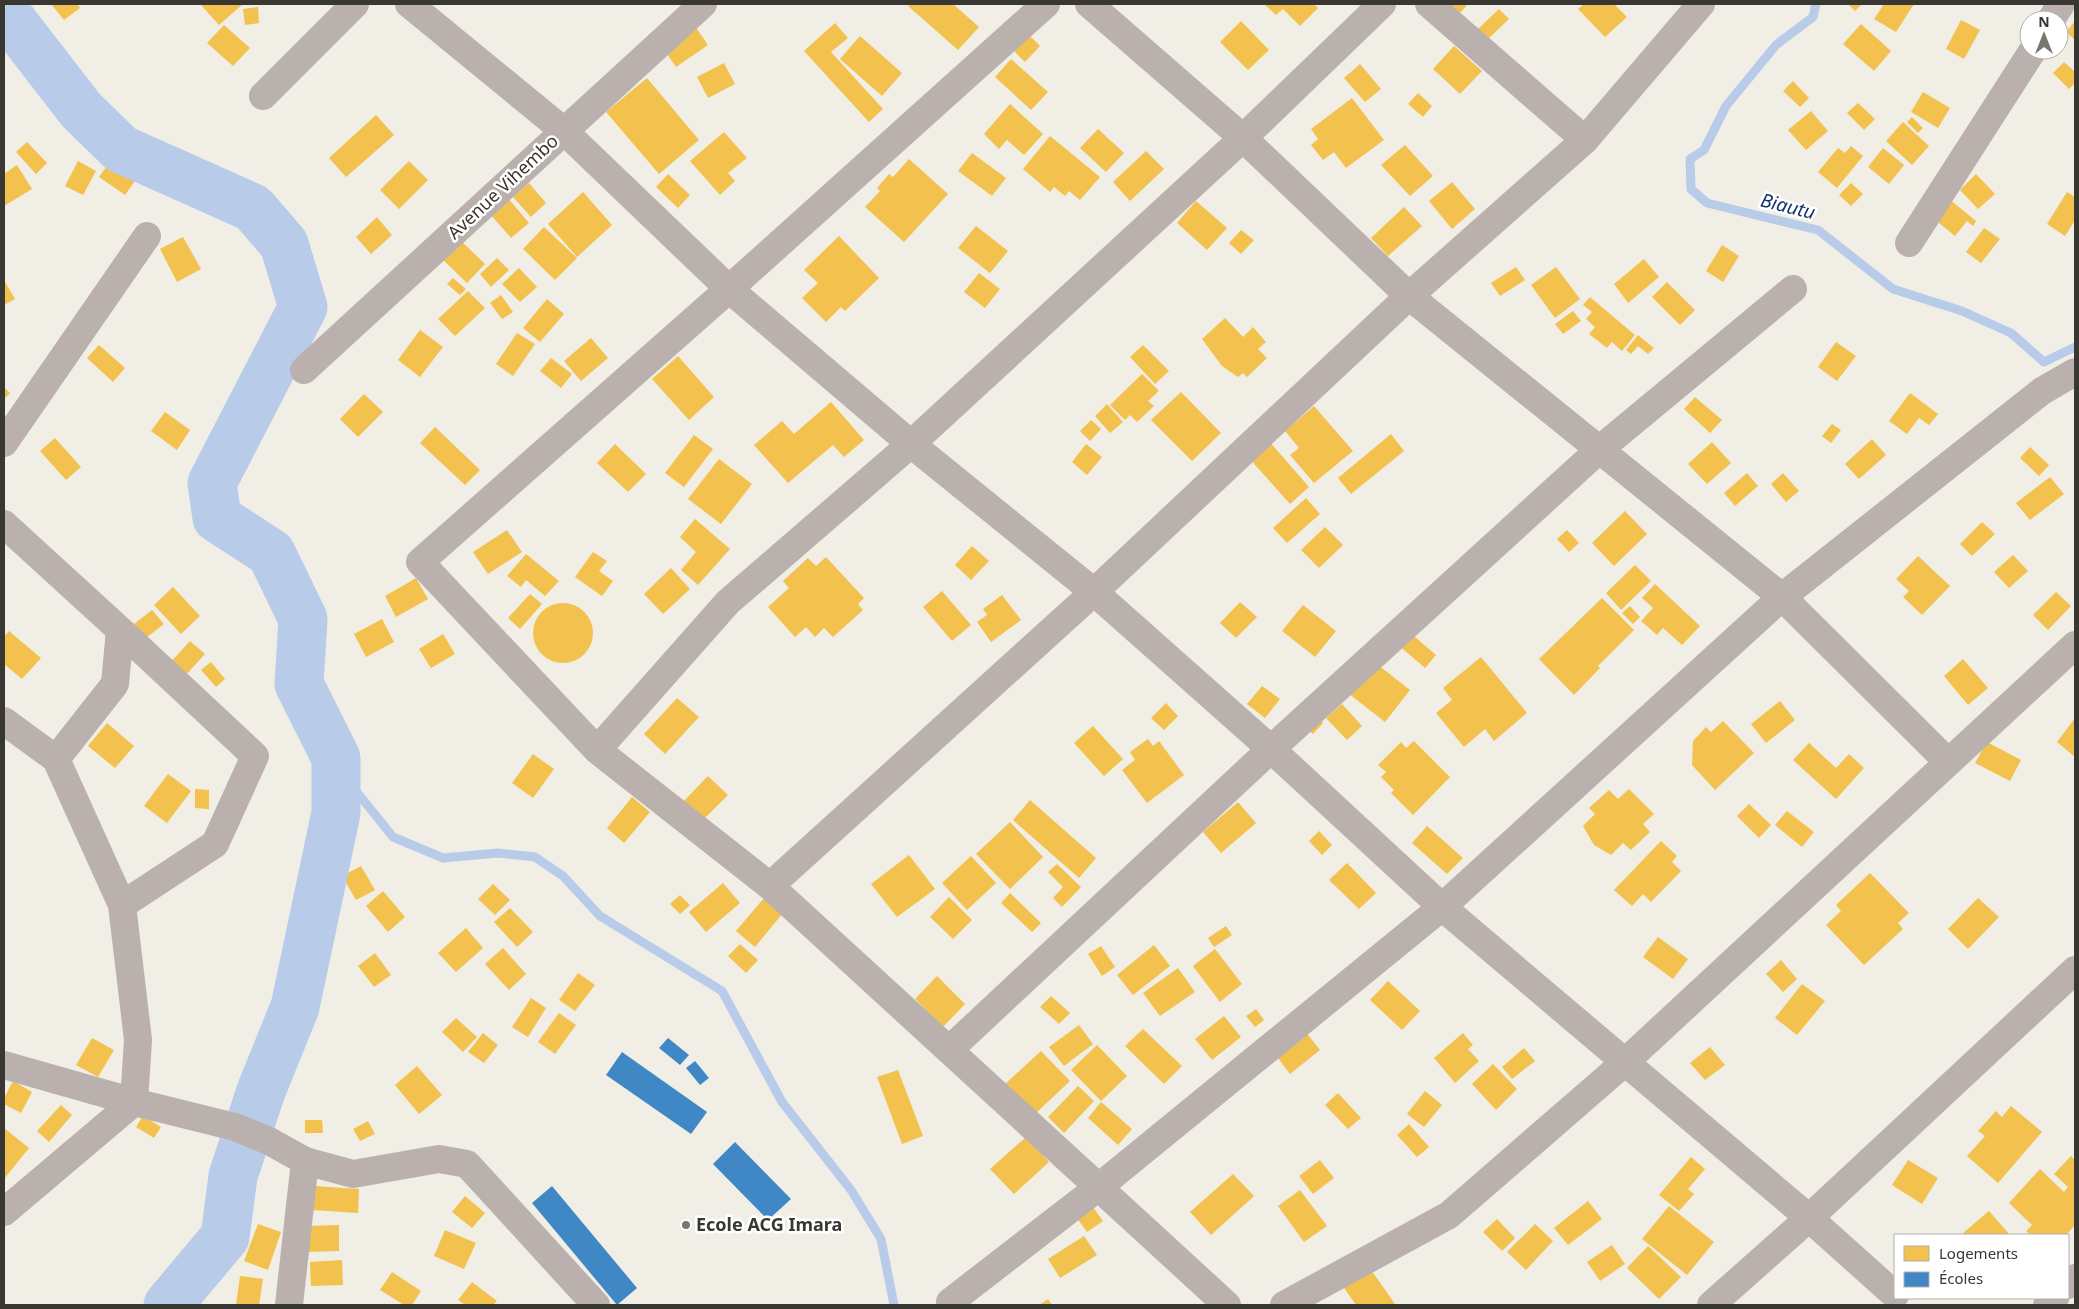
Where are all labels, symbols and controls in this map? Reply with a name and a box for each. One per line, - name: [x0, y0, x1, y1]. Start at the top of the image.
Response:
- north arrow: [2019, 10, 2069, 60]
- text: N: [2038, 12, 2050, 31]
- street label: Avenue Vihembo: [442, 129, 563, 244]
- water label: Biautu: [1758, 187, 1818, 225]
- place label: Ecole ACG Imara: [696, 1212, 842, 1236]
- marker: Ecole ACG Imara: [680, 1219, 692, 1231]
- legend: [1894, 1234, 2069, 1299]
- text: Logements: [1939, 1243, 2018, 1263]
- text: Écoles: [1939, 1268, 1983, 1288]

